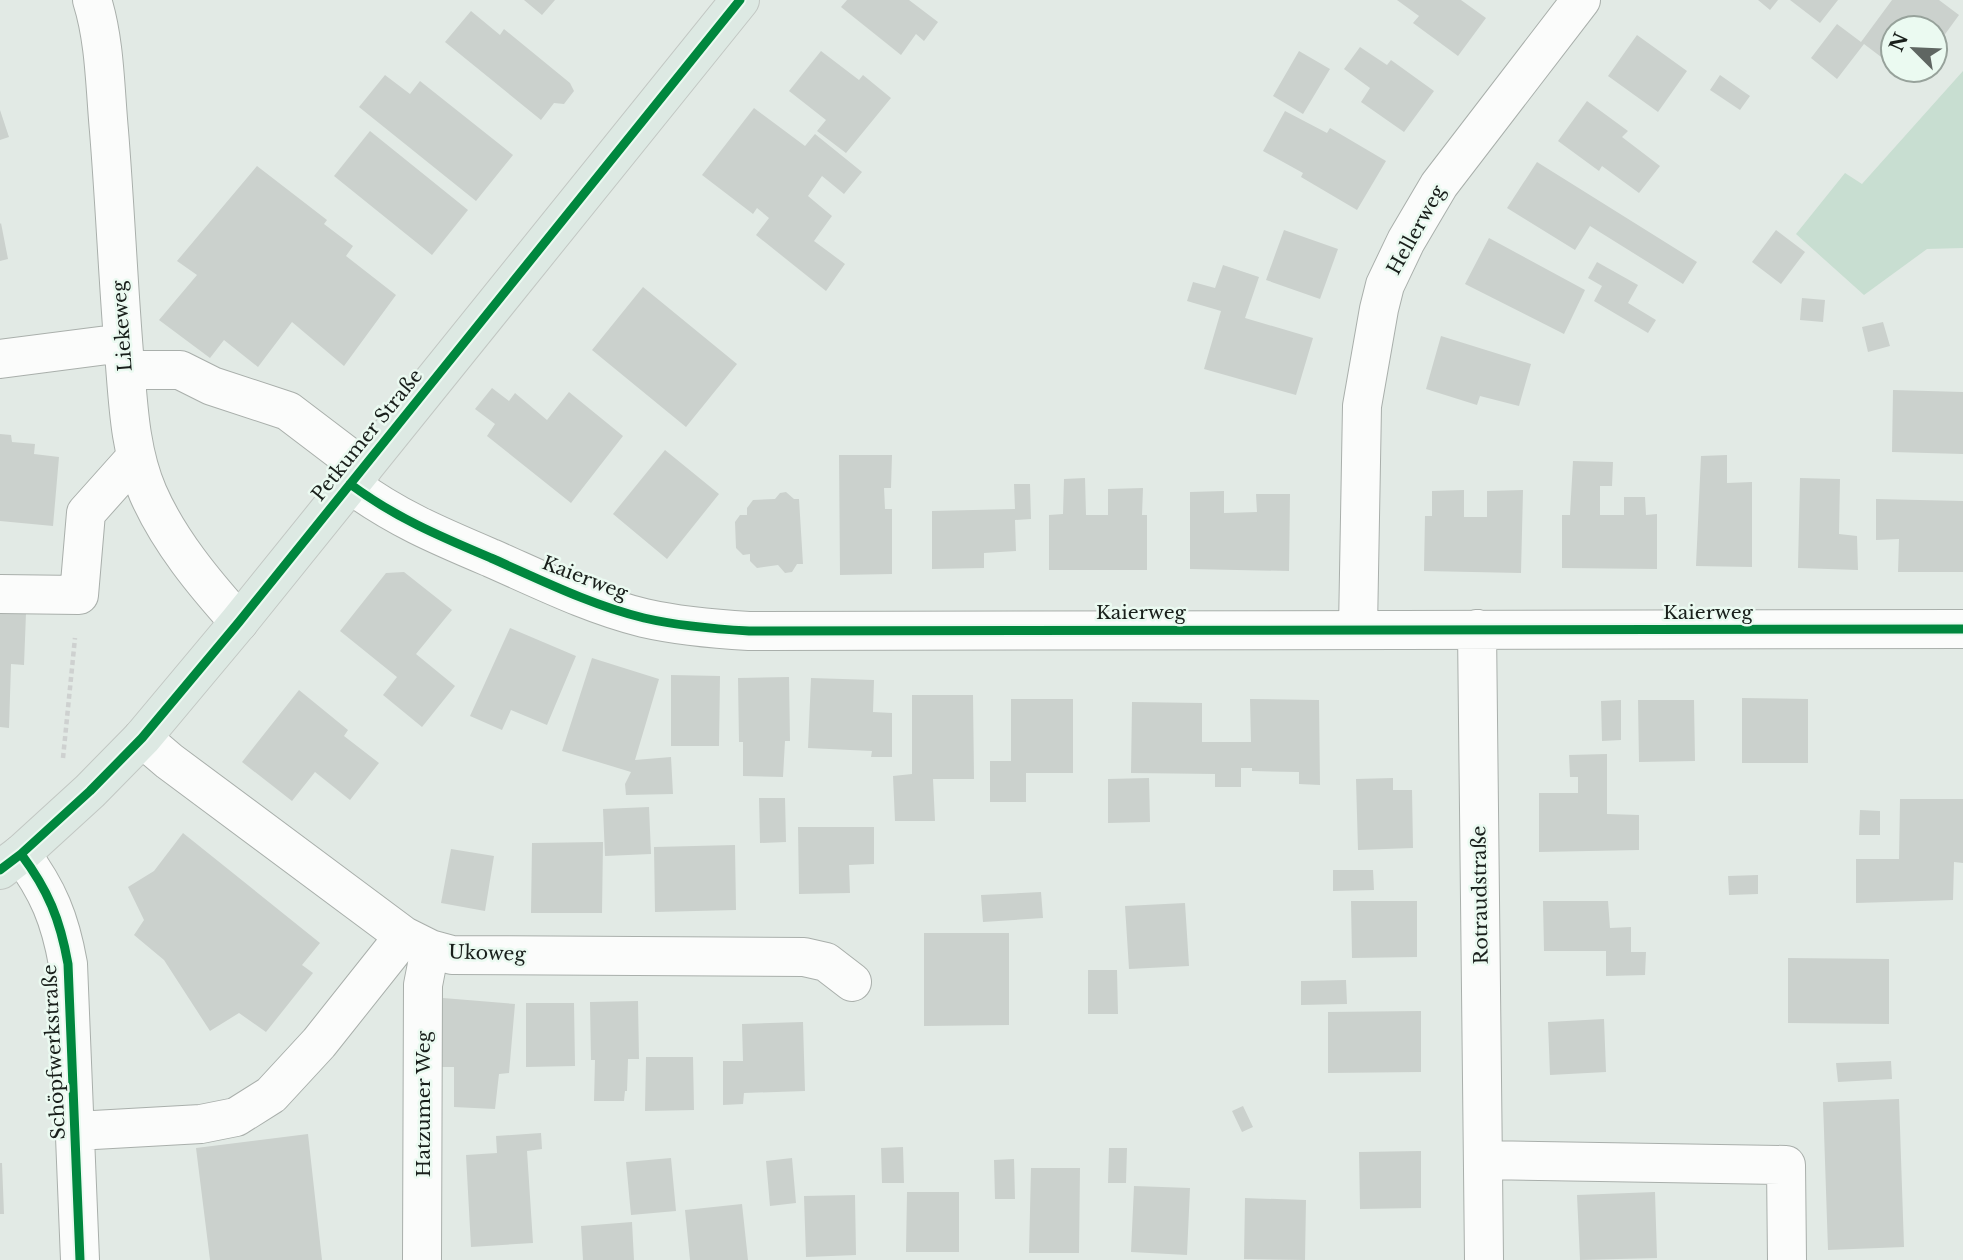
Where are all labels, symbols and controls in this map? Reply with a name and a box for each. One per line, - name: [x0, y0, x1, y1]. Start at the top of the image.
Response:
- north arrow: [1879, 14, 1949, 84]
- text: N: [1885, 29, 1913, 55]
- street label: Hellerweg: [1382, 181, 1450, 279]
- street label: Liekeweg: [107, 279, 137, 372]
- street label: Petkumer Straße: [307, 364, 427, 506]
- street label: Kaierweg: [539, 551, 632, 605]
- street label: Kaierweg: [1096, 601, 1187, 624]
- street label: Kaierweg: [1663, 601, 1754, 624]
- street label: Rotraudstraße: [1467, 825, 1493, 965]
- street label: Ukoweg: [448, 940, 527, 966]
- street label: Schöpfwerkstraße: [38, 964, 70, 1140]
- street label: Hatzumer Weg: [412, 1030, 435, 1177]

